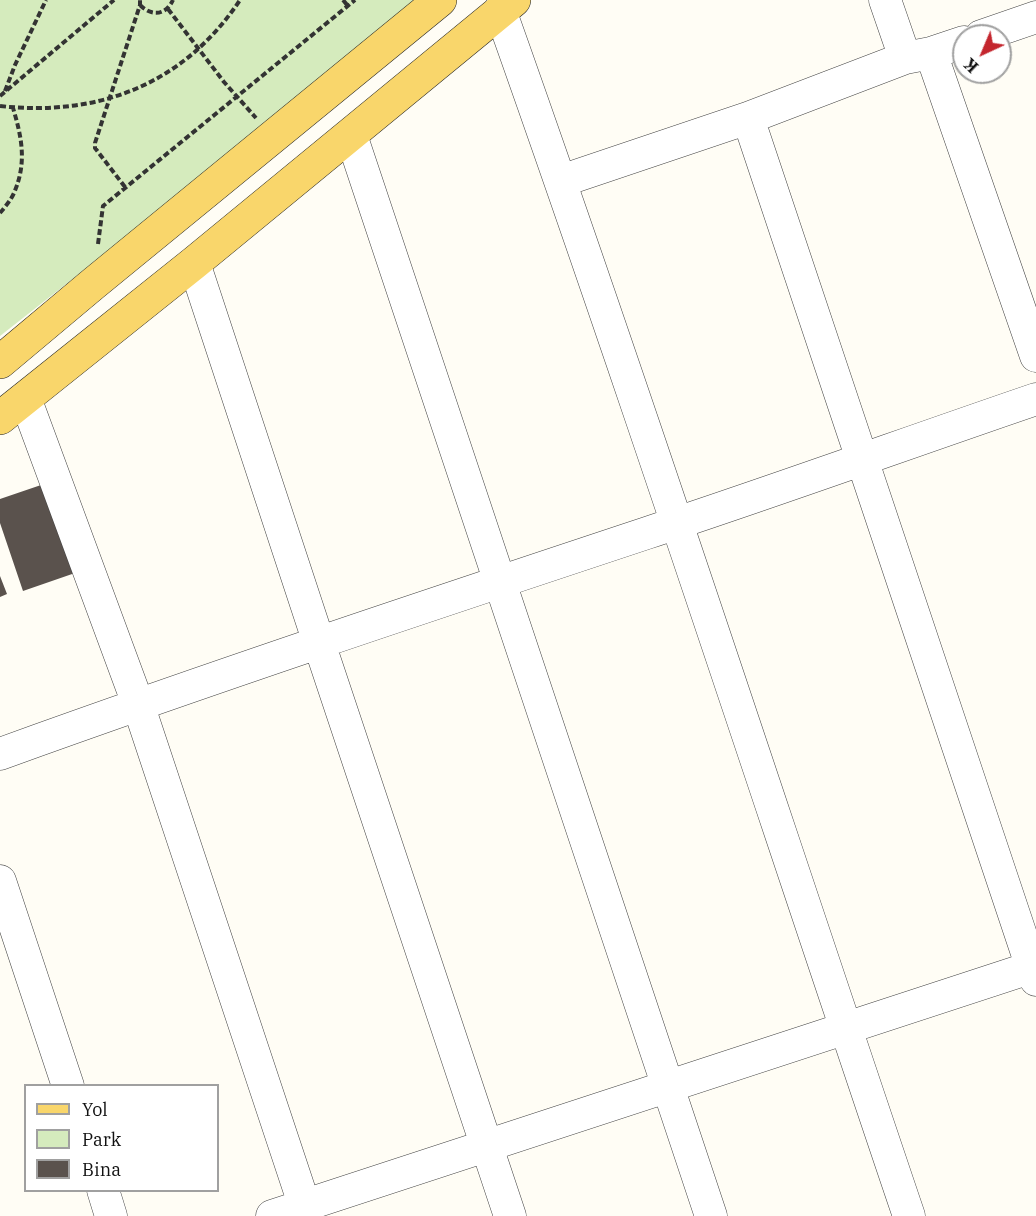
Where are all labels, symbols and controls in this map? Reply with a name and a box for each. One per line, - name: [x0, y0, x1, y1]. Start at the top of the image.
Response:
- north arrow: [952, 24, 1012, 84]
- text: K: [960, 54, 982, 77]
- legend: [24, 1084, 219, 1192]
- text: Yol: [82, 1098, 108, 1121]
- text: Park: [82, 1128, 121, 1151]
- text: Bina: [82, 1158, 121, 1181]

